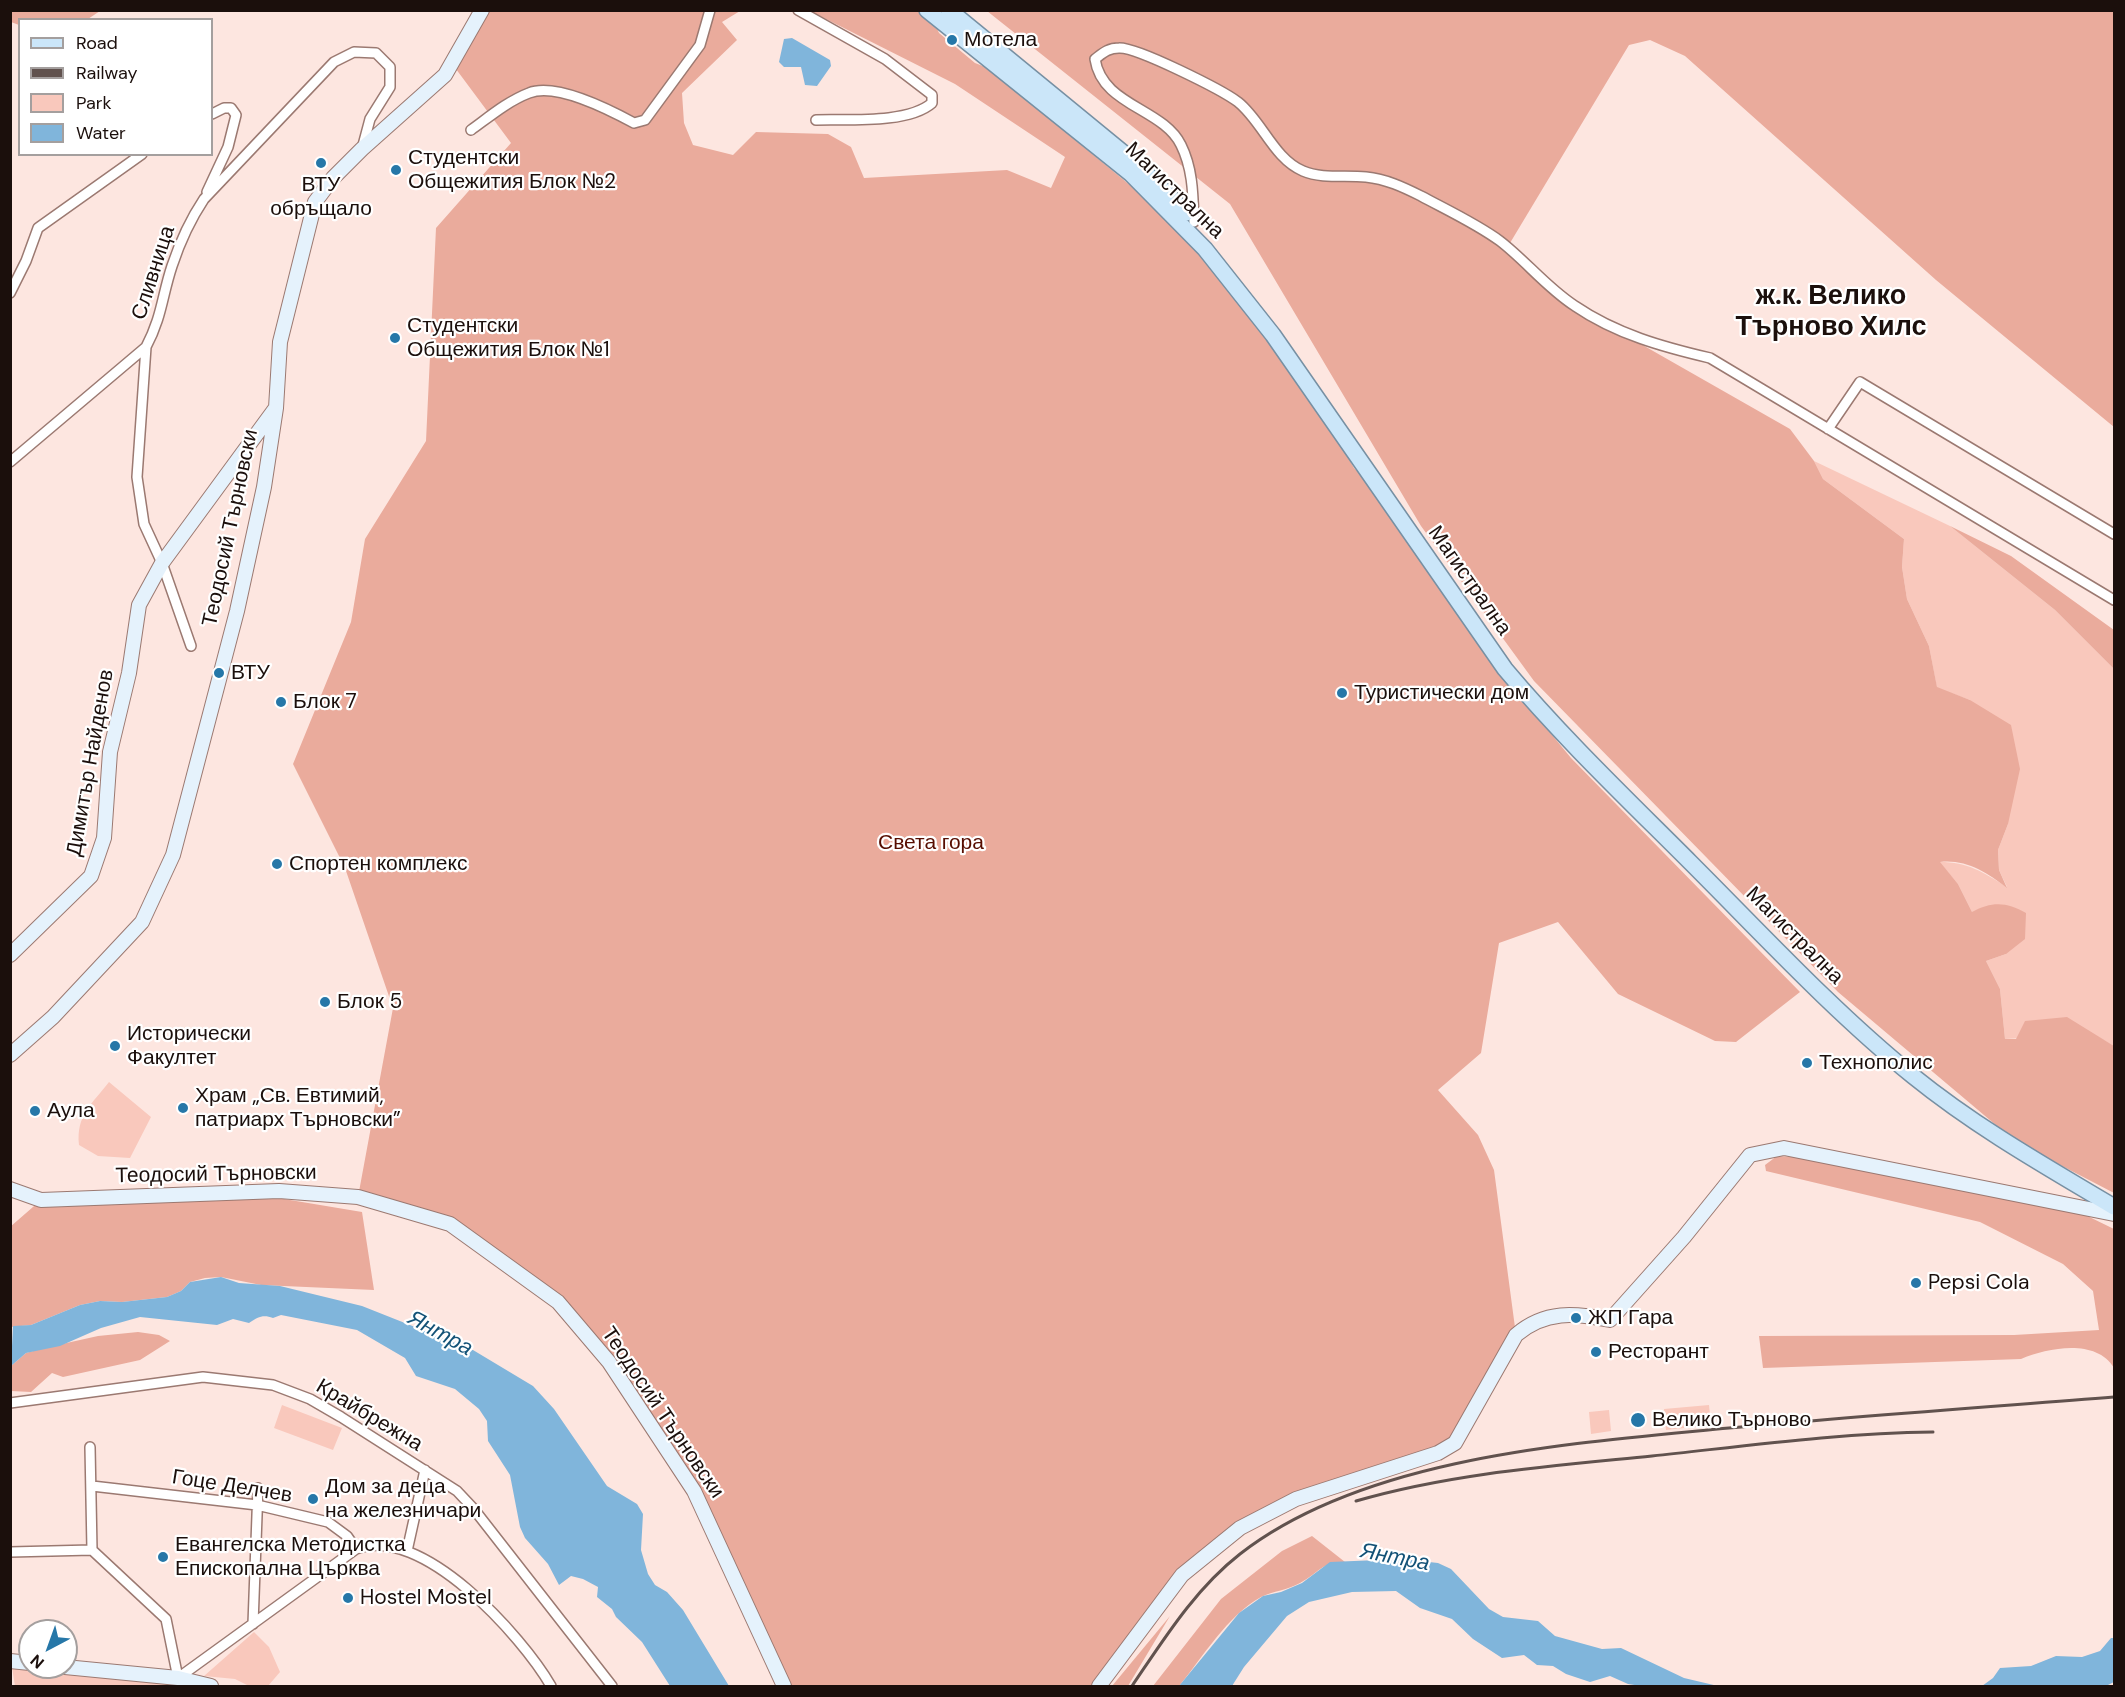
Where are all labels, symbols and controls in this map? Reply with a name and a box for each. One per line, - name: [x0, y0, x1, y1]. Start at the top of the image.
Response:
- legend: [18, 18, 213, 156]
- place label: Мотела: [964, 27, 1037, 53]
- text: Road: [76, 31, 118, 55]
- marker: Мотела: [945, 33, 959, 47]
- text: Railway: [76, 61, 138, 85]
- text: Park: [76, 91, 112, 115]
- text: Water: [76, 121, 126, 145]
- street label: Магистрална: [1119, 138, 1229, 244]
- place label: Студентски Общежития Блок №2: [408, 145, 616, 195]
- marker: ВТУ обръщало: [314, 156, 328, 170]
- marker: Студентски Общежития Блок №2: [389, 163, 403, 177]
- place label: ВТУ обръщало: [270, 172, 372, 222]
- street label: Сливница: [127, 223, 181, 323]
- district label: ж.к. Велико Търново Хилс: [1736, 281, 1926, 344]
- place label: Студентски Общежития Блок №1: [407, 313, 609, 363]
- marker: Студентски Общежития Блок №1: [388, 331, 402, 345]
- street label: Теодосий Търновски: [198, 427, 264, 629]
- street label: Магистрална: [1422, 521, 1516, 641]
- place label: ВТУ: [231, 660, 270, 686]
- marker: ВТУ: [212, 666, 226, 680]
- street label: Димитър Найденов: [62, 668, 120, 858]
- place label: Туристически дом: [1354, 680, 1529, 706]
- marker: Туристически дом: [1335, 686, 1349, 700]
- place label: Блок 7: [293, 689, 357, 715]
- marker: Блок 7: [274, 695, 288, 709]
- park label: Света гора: [878, 830, 984, 856]
- place label: Спортен комплекс: [289, 851, 467, 877]
- marker: Спортен комплекс: [270, 857, 284, 871]
- street label: Магистрална: [1740, 882, 1848, 990]
- place label: Блок 5: [337, 989, 402, 1015]
- marker: Блок 5: [318, 995, 332, 1009]
- place label: Исторически Факултет: [127, 1021, 251, 1071]
- marker: Исторически Факултет: [108, 1039, 122, 1053]
- place label: Технополис: [1819, 1050, 1933, 1076]
- marker: Технополис: [1800, 1056, 1814, 1070]
- place label: Храм „Св. Евтимий, патриарх Търновски”: [195, 1083, 401, 1133]
- place label: Аула: [47, 1098, 95, 1124]
- marker: Храм „Св. Евтимий, патриарх Търновски”: [176, 1101, 190, 1115]
- marker: Аула: [28, 1104, 42, 1118]
- street label: Теодосий Търновски: [115, 1161, 317, 1189]
- place label: Pepsi Cola: [1928, 1270, 2029, 1296]
- marker: Pepsi Cola: [1909, 1276, 1923, 1290]
- place label: ЖП Гара: [1588, 1305, 1673, 1331]
- water label: Янтра: [403, 1306, 477, 1362]
- marker: ЖП Гара: [1569, 1311, 1583, 1325]
- street label: Теодосий Търновски: [595, 1323, 729, 1503]
- place label: Ресторант: [1608, 1339, 1709, 1365]
- marker: Ресторант: [1589, 1345, 1603, 1359]
- street label: Крайбрежна: [311, 1374, 427, 1458]
- place label: Велико Търново: [1652, 1407, 1811, 1433]
- marker: Велико Търново: [1629, 1411, 1647, 1429]
- street label: Гоце Делчев: [170, 1465, 294, 1509]
- place label: Дом за деца на железничари: [325, 1474, 481, 1524]
- marker: Дом за деца на железничари: [306, 1492, 320, 1506]
- place label: Евангелска Методистка Епископална Църква: [175, 1532, 406, 1582]
- water label: Янтра: [1358, 1538, 1432, 1578]
- marker: Евангелска Методистка Епископална Църква: [156, 1550, 170, 1564]
- place label: Hostel Mostel: [360, 1585, 492, 1611]
- marker: Hostel Mostel: [341, 1591, 355, 1605]
- north arrow: [18, 1619, 78, 1679]
- text: N: [26, 1650, 48, 1673]

